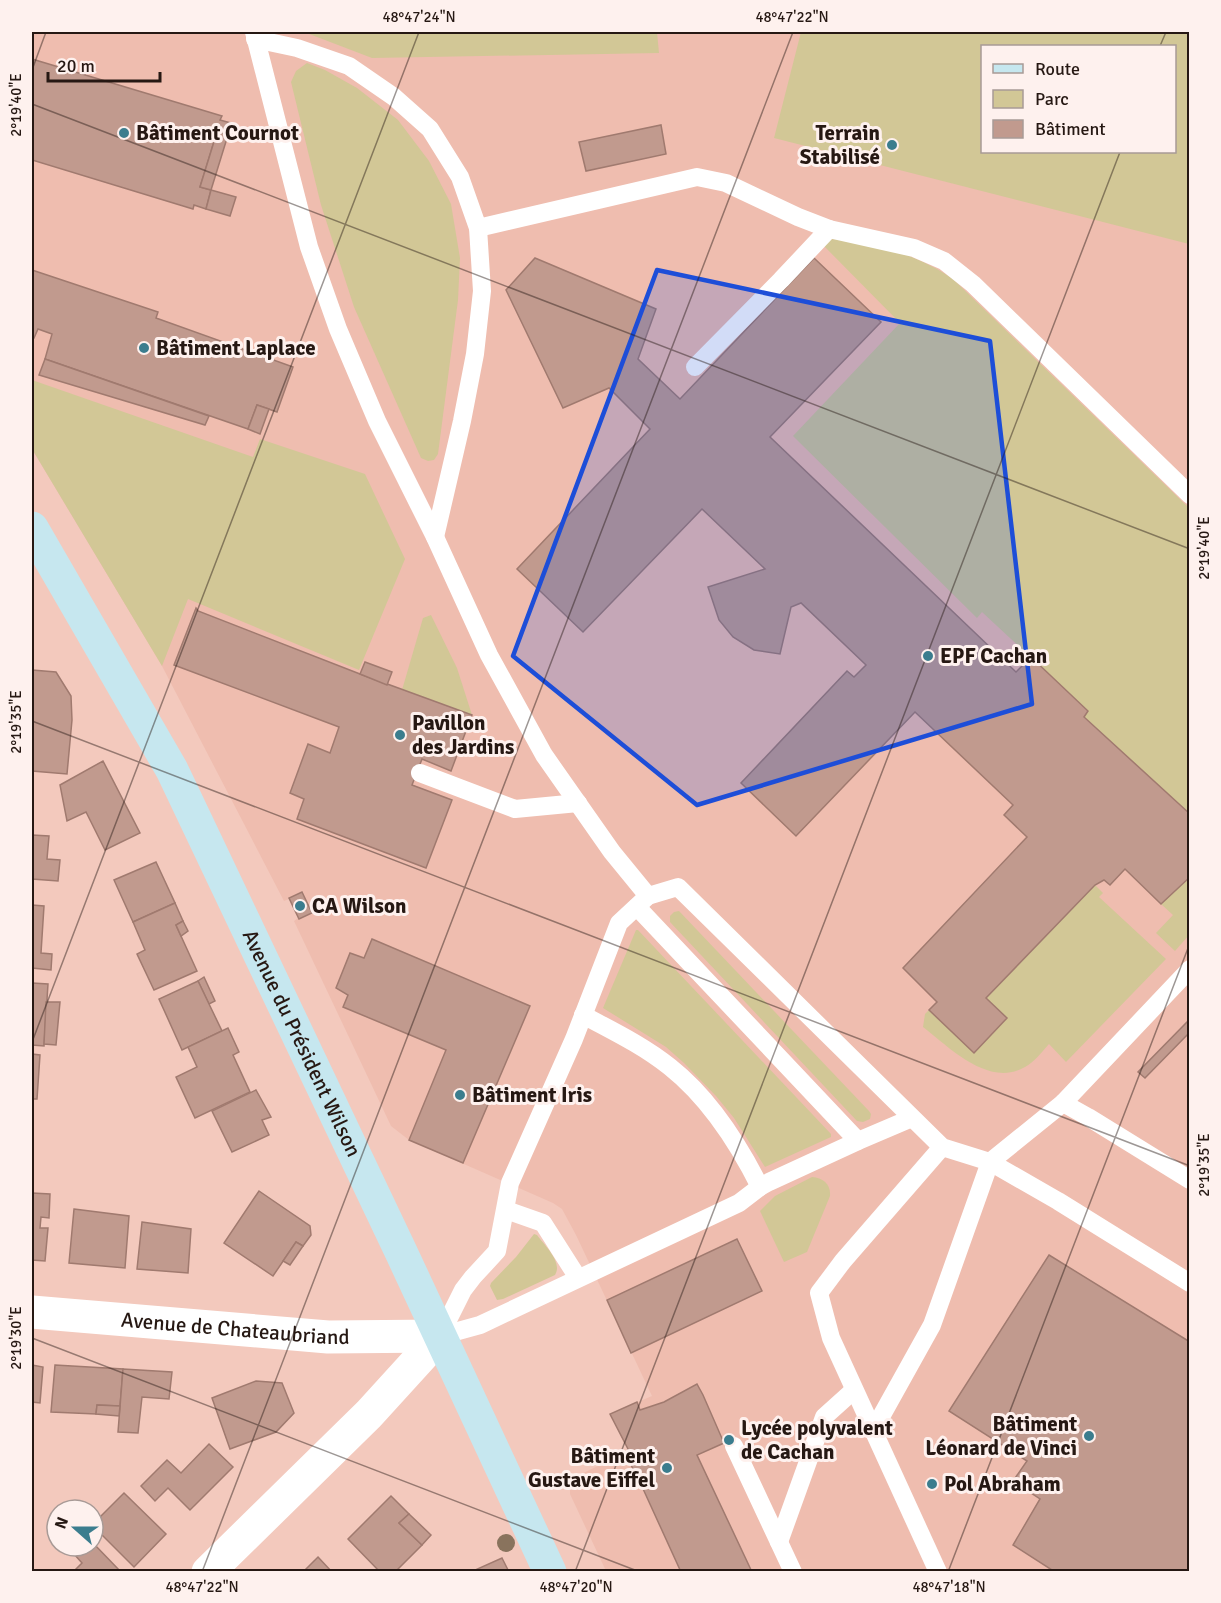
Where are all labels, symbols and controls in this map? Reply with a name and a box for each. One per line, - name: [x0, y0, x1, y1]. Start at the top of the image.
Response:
- text: 48°47'24"N: [382, 8, 456, 26]
- text: 48°47'22"N: [755, 8, 829, 26]
- scale bar: [48, 45, 160, 83]
- legend: [981, 45, 1176, 153]
- text: 20 m: [57, 55, 95, 77]
- text: Route: [1035, 58, 1080, 80]
- text: 2°19'40"E: [7, 73, 25, 137]
- text: Parc: [1035, 88, 1069, 110]
- text: Bâtiment: [1035, 118, 1106, 140]
- place label: Bâtiment Cournot: [136, 120, 299, 146]
- place label: Terrain Stabilisé: [800, 120, 880, 170]
- marker: Bâtiment Cournot: [117, 126, 131, 140]
- marker: Terrain Stabilisé: [885, 138, 899, 152]
- place label: Bâtiment Laplace: [156, 335, 316, 361]
- marker: Bâtiment Laplace: [137, 341, 151, 355]
- text: 2°19'40"E: [1195, 516, 1213, 580]
- place label: EPF Cachan: [940, 643, 1047, 669]
- marker: EPF Cachan: [921, 649, 935, 663]
- text: 2°19'35"E: [7, 690, 25, 754]
- place label: Pavillon des Jardins: [412, 710, 514, 760]
- marker: Pavillon des Jardins: [393, 728, 407, 742]
- place label: CA Wilson: [312, 893, 406, 919]
- marker: CA Wilson: [293, 899, 307, 913]
- street label: Avenue du Président Wilson: [237, 925, 367, 1161]
- place label: Bâtiment Iris: [472, 1082, 592, 1108]
- marker: Bâtiment Iris: [453, 1088, 467, 1102]
- text: 2°19'35"E: [1195, 1133, 1213, 1197]
- text: 2°19'30"E: [7, 1306, 25, 1370]
- street label: Avenue de Chateaubriand: [120, 1307, 350, 1350]
- place label: Bâtiment Léonard de Vinci: [925, 1411, 1077, 1461]
- place label: Lycée polyvalent de Cachan: [741, 1415, 893, 1465]
- marker: Bâtiment Léonard de Vinci: [1082, 1429, 1096, 1443]
- marker: Lycée polyvalent de Cachan: [722, 1433, 736, 1447]
- place label: Bâtiment Gustave Eiffel: [528, 1443, 655, 1493]
- marker: Bâtiment Gustave Eiffel: [660, 1461, 674, 1475]
- place label: Pol Abraham: [944, 1471, 1061, 1497]
- marker: Pol Abraham: [925, 1477, 939, 1491]
- north arrow: [45, 1498, 105, 1558]
- text: N: [51, 1514, 73, 1532]
- text: 48°47'22"N: [165, 1578, 239, 1596]
- text: 48°47'20"N: [539, 1578, 613, 1596]
- text: 48°47'18"N: [912, 1578, 986, 1596]

